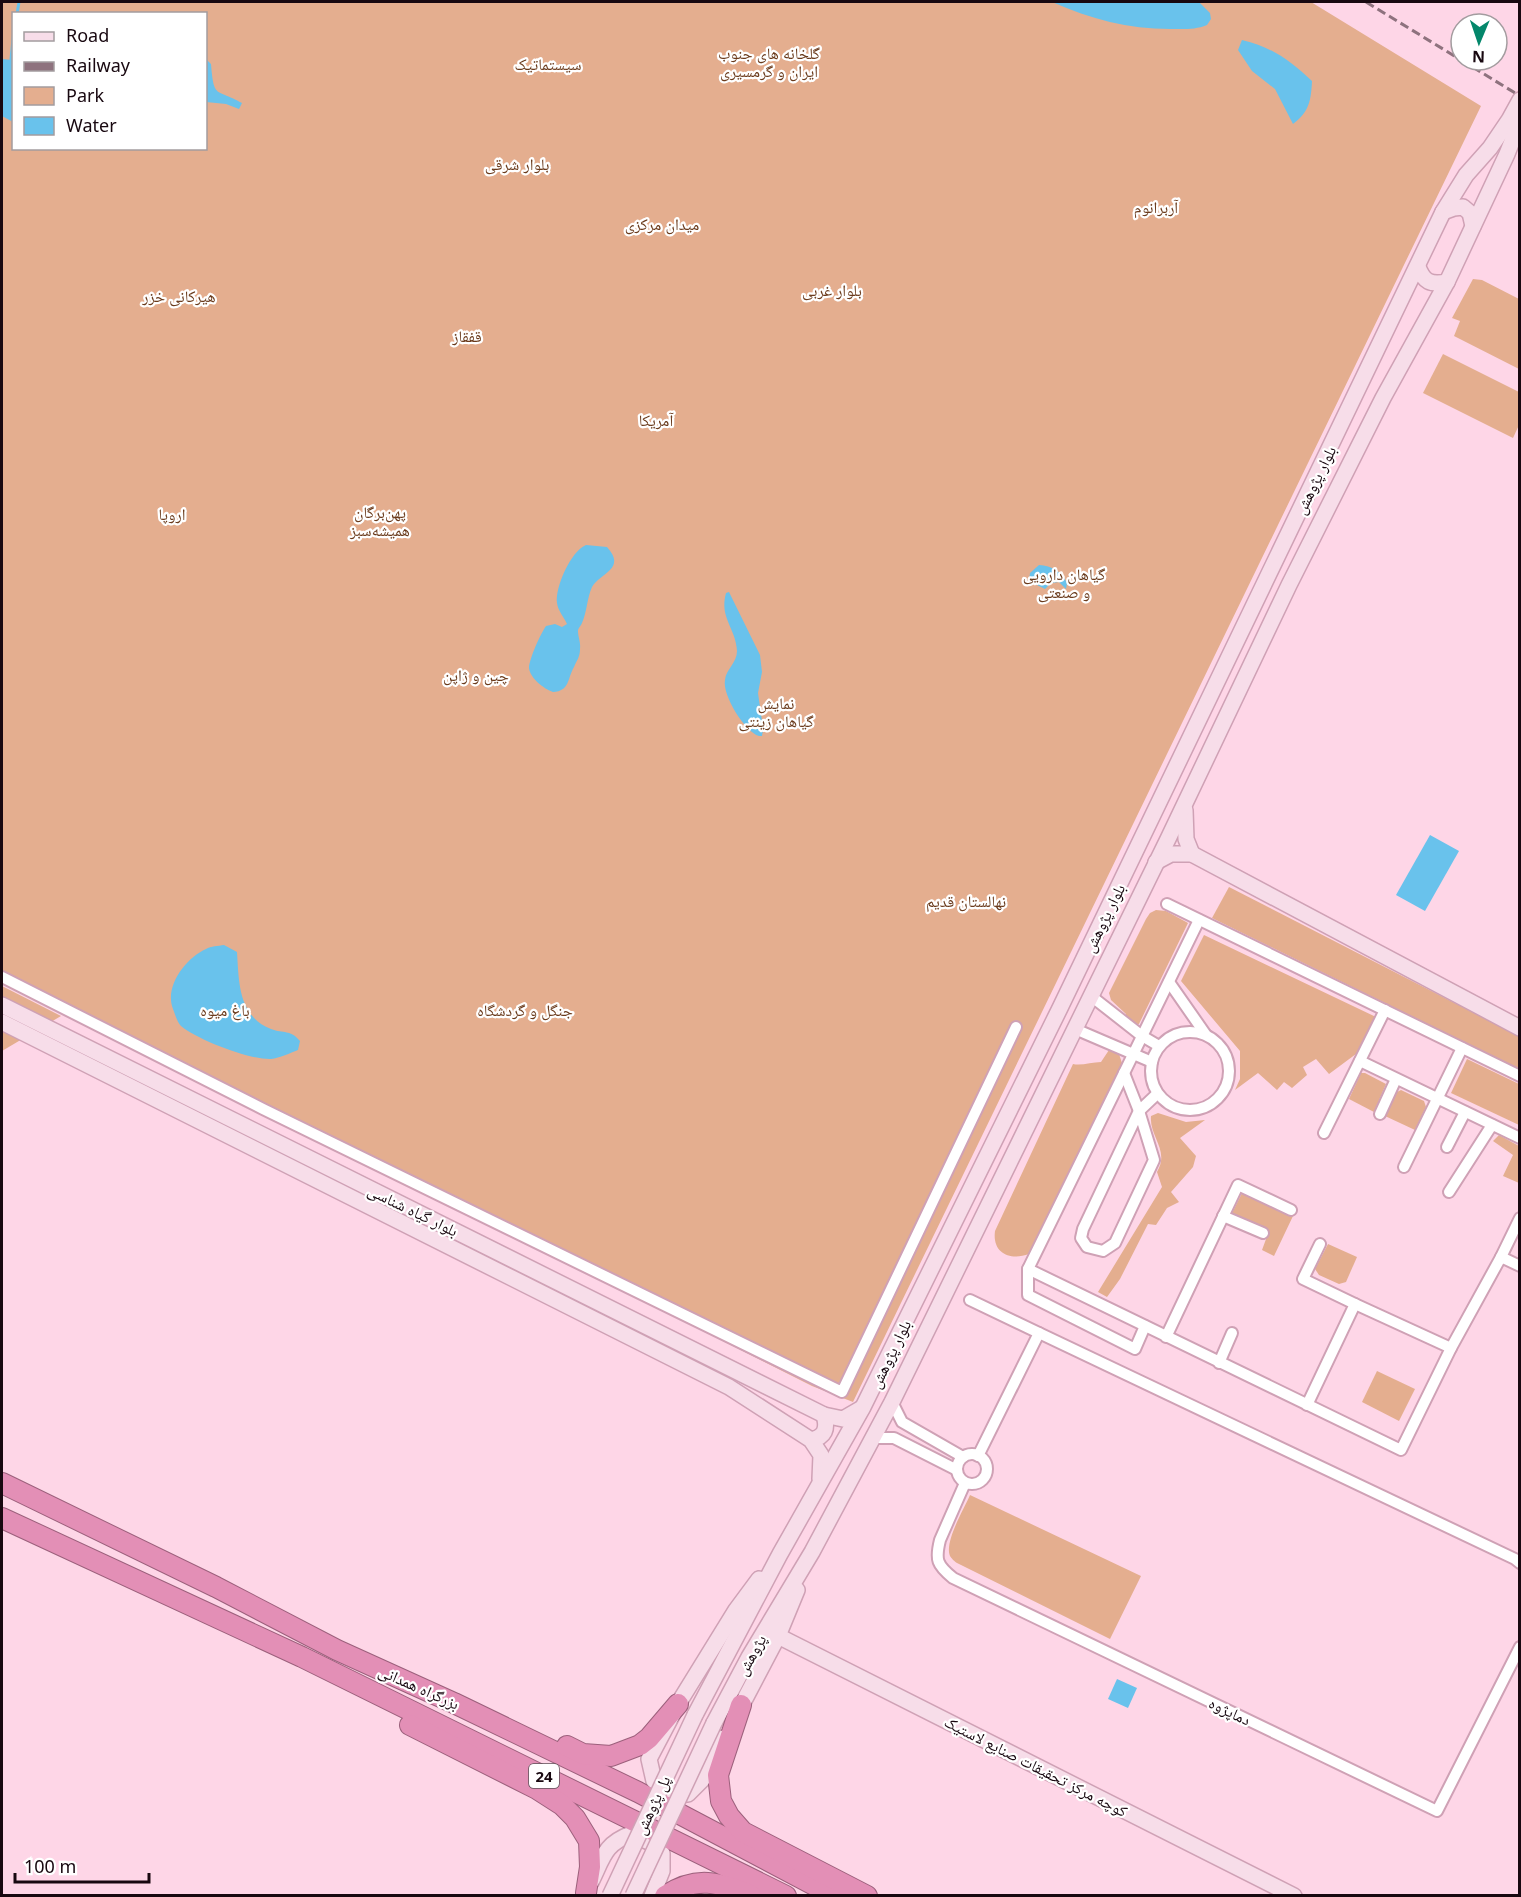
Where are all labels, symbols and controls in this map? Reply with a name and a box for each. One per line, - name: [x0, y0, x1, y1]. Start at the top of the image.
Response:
- legend: [12, 12, 207, 150]
- north arrow: [1449, 12, 1509, 72]
- text: Road: [66, 23, 109, 47]
- park label: گلخانه های جنوب ایران و گرمسیری: [718, 42, 820, 82]
- text: N: [1472, 46, 1485, 68]
- text: Railway: [66, 53, 131, 77]
- park label: سیستماتیک: [515, 53, 581, 75]
- text: Park: [66, 83, 104, 107]
- text: Water: [66, 113, 117, 137]
- park label: بلوار شرقی: [485, 153, 549, 175]
- park label: آربرانوم: [1134, 196, 1179, 218]
- park label: میدان مرکزی: [625, 213, 699, 235]
- park label: بلوار غربی: [802, 279, 862, 301]
- park label: هیرکانی خزر: [141, 285, 216, 307]
- park label: قفقاز: [451, 325, 482, 347]
- park label: آمریکا: [639, 409, 674, 431]
- street label: بلوار پژوهش: [1289, 442, 1341, 518]
- park label: پهن‌برگان همیشه‌سبز: [349, 501, 410, 541]
- park label: اروپا: [158, 503, 186, 525]
- park label: گیاهان دارویی و صنعتی: [1023, 563, 1106, 603]
- park label: چین و ژاپن: [443, 664, 509, 686]
- park label: نمایش گیاهان زینتی: [738, 692, 814, 732]
- street label: بلوار پژوهش: [1078, 880, 1130, 956]
- park label: نهالستان قدیم: [926, 890, 1006, 912]
- park label: باغ میوه: [200, 999, 250, 1021]
- park label: جنگل و گردشگاه: [477, 999, 573, 1021]
- street label: بلوار گیاه شناسی: [364, 1179, 462, 1241]
- street label: بلوار پژوهش: [864, 1316, 916, 1392]
- street label: پژوهش: [731, 1630, 771, 1680]
- street label: بزرگراه همدانی: [375, 1659, 463, 1715]
- street label: دماپژوه: [1205, 1691, 1255, 1731]
- street label: کوچه مرکز تحقیقات صنایع لاستیک: [941, 1710, 1132, 1822]
- road number: 24: [529, 1764, 559, 1788]
- street label: پل پژوهش: [629, 1772, 675, 1838]
- scale bar: [15, 1846, 148, 1884]
- text: 100 m: [24, 1854, 76, 1878]

